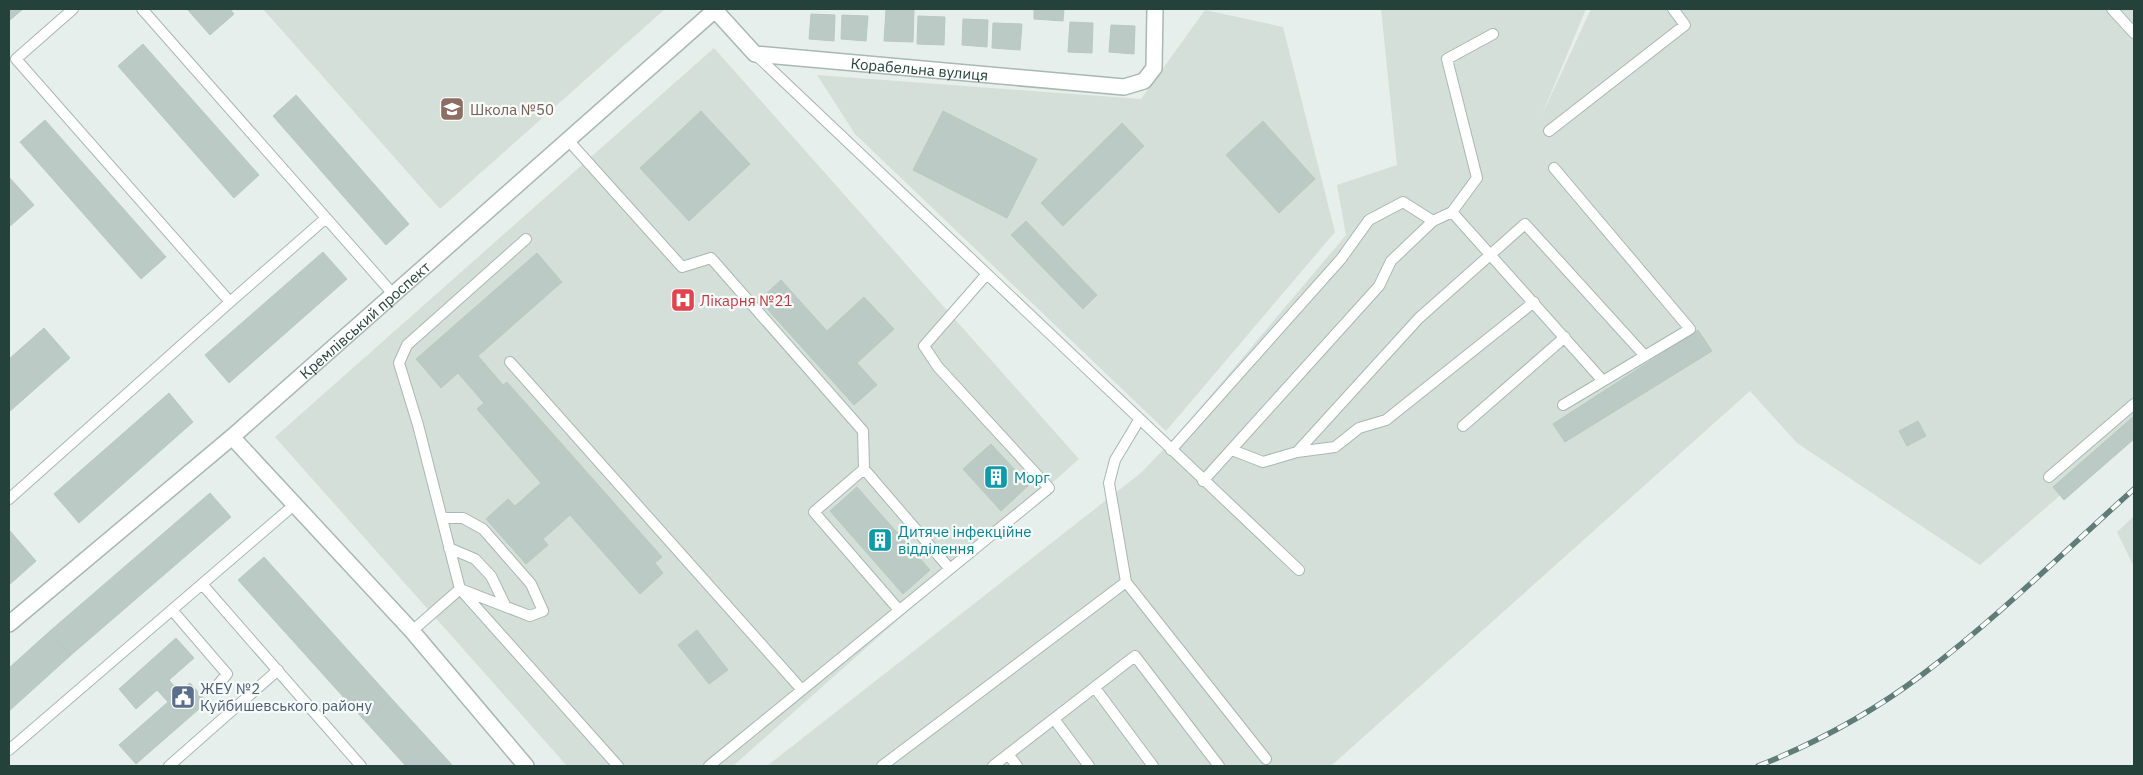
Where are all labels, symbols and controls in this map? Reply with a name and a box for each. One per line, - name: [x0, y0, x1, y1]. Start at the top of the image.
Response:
- street label: Корабельна вулиця: [850, 53, 989, 84]
- school or university icon: Школа №50: [439, 96, 465, 122]
- place label: Школа №50: [470, 100, 554, 119]
- street label: Кремлівський проспект: [295, 257, 434, 383]
- hospital icon: Лікарня №21: [670, 287, 696, 313]
- place label: Лікарня №21: [700, 291, 793, 310]
- building icon: Морг: [983, 464, 1009, 490]
- place label: Морг: [1014, 468, 1050, 487]
- place label: Дитяче інфекційне відділення: [898, 522, 1032, 558]
- building icon: Дитяче інфекційне відділення: [867, 527, 893, 553]
- place label: ЖЕУ №2 Куйбишевського району: [200, 679, 372, 715]
- public building icon: ЖЕУ №2 Куйбишевського району: [170, 684, 196, 710]

